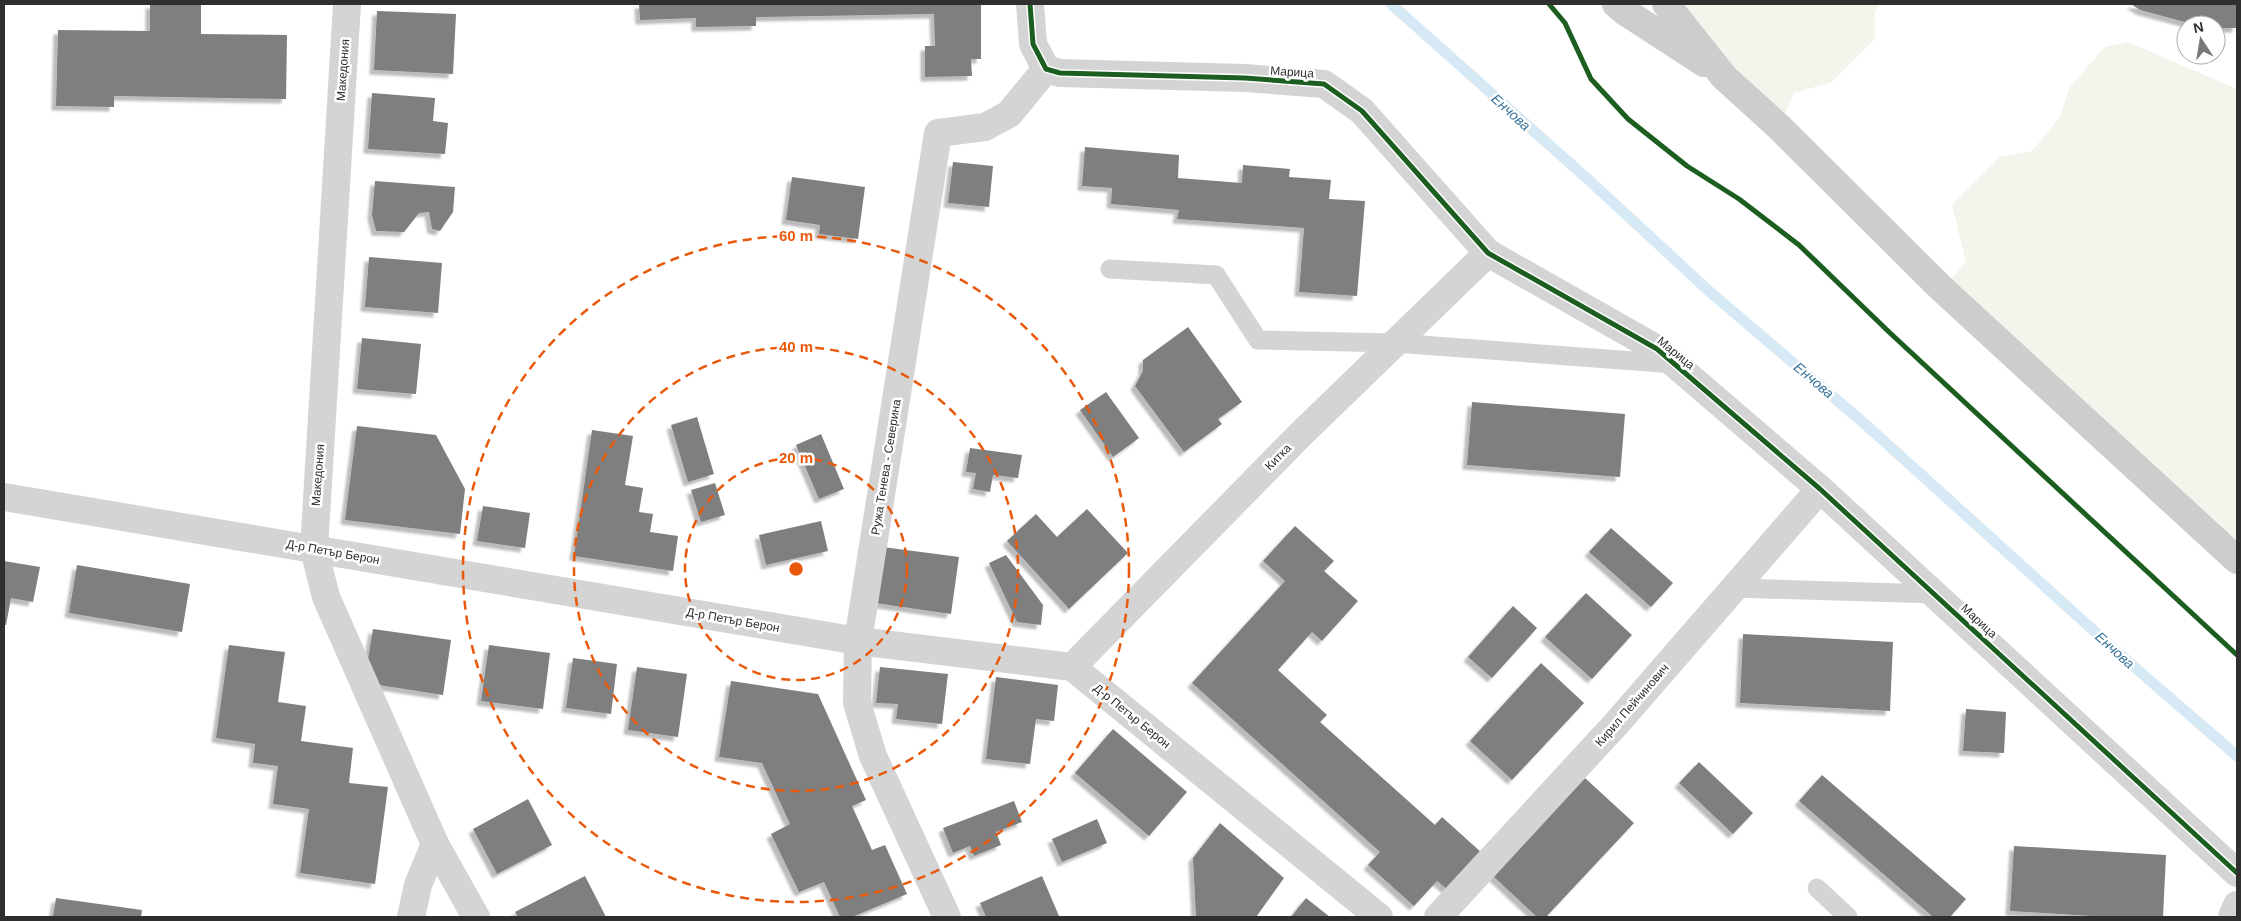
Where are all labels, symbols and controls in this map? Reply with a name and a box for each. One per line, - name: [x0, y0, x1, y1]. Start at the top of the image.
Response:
- north arrow: [2176, 15, 2226, 65]
- text: N: [2192, 18, 2205, 36]
- street label: Македония: [334, 39, 352, 101]
- street label: Марица: [1270, 63, 1315, 81]
- water label: Енчова: [1488, 90, 1534, 134]
- text: 60 m: [779, 227, 813, 244]
- street label: Марица: [1655, 334, 1698, 372]
- text: 40 m: [779, 338, 813, 355]
- water label: Енчова: [1791, 359, 1837, 401]
- street label: Ружа Тенева - Северина: [868, 398, 904, 536]
- street label: Китка: [1262, 441, 1294, 473]
- street label: Македония: [309, 444, 327, 506]
- text: 20 m: [779, 449, 813, 466]
- street label: Д-р Петър Берон: [285, 537, 381, 567]
- centre of rings: [787, 560, 805, 578]
- street label: Марица: [1958, 601, 2000, 641]
- street label: Д-р Петър Берон: [685, 605, 781, 635]
- water label: Енчова: [2092, 628, 2138, 672]
- street label: Кирил Пейчинович: [1592, 661, 1672, 749]
- street label: Д-р Петър Берон: [1091, 681, 1173, 751]

